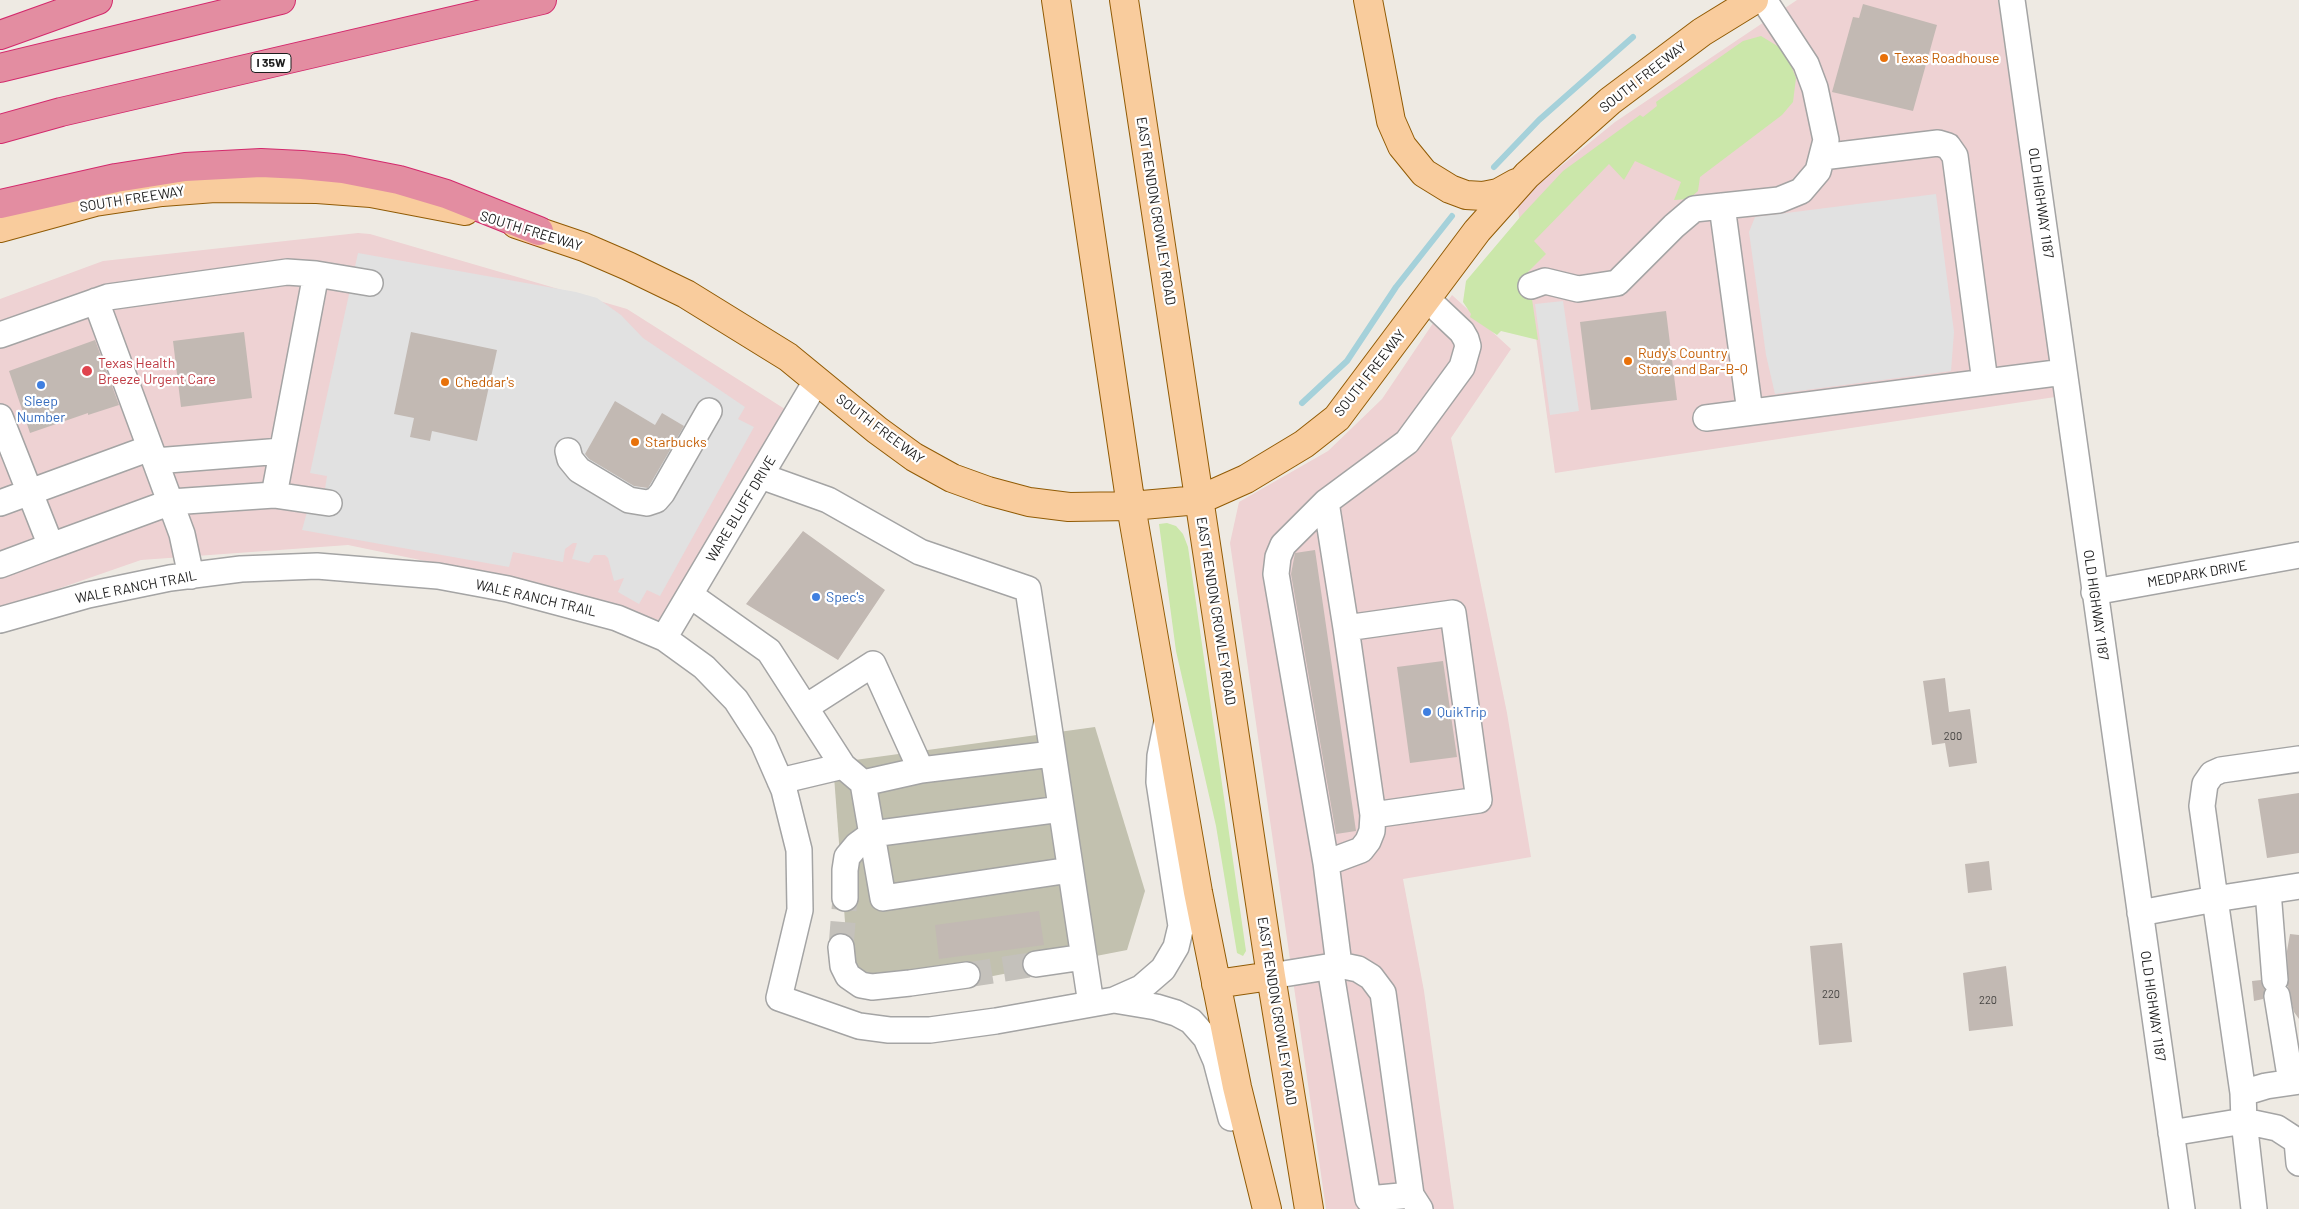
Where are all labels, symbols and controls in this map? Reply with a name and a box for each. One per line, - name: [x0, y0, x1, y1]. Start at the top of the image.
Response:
- street label: SOUTH FREEWAY: [1596, 38, 1690, 116]
- place label: Texas Roadhouse: [1894, 50, 1999, 66]
- marker: Texas Roadhouse: [1878, 52, 1890, 64]
- road number: I 35W: [251, 54, 291, 72]
- street label: EAST RENDON CROWLEY ROAD: [1133, 116, 1179, 306]
- street label: OLD HIGHWAY 1187: [2025, 147, 2057, 259]
- street label: SOUTH FREEWAY: [78, 182, 186, 216]
- street label: SOUTH FREEWAY: [478, 207, 584, 255]
- street label: SOUTH FREEWAY: [1331, 326, 1409, 420]
- place label: Rudy's Country Store and Bar-B-Q: [1638, 345, 1748, 378]
- place label: Texas Health Breeze Urgent Care: [98, 355, 216, 388]
- marker: Rudy's Country Store and Bar-B-Q: [1622, 355, 1634, 367]
- marker: Texas Health Breeze Urgent Care: [80, 364, 94, 378]
- place label: Cheddar's: [455, 374, 515, 390]
- marker: Cheddar's: [439, 376, 451, 388]
- marker: Sleep Number: [35, 379, 47, 391]
- street label: SOUTH FREEWAY: [833, 390, 927, 468]
- place label: Sleep Number: [17, 393, 65, 426]
- place label: Starbucks: [645, 434, 707, 450]
- marker: Starbucks: [629, 436, 641, 448]
- street label: WARE BLUFF DRIVE: [703, 453, 779, 565]
- street label: EAST RENDON CROWLEY ROAD: [1193, 516, 1239, 706]
- street label: OLD HIGHWAY 1187: [2080, 549, 2112, 661]
- street label: MEDPARK DRIVE: [2146, 557, 2248, 591]
- street label: WALE RANCH TRAIL: [74, 567, 198, 607]
- street label: WALE RANCH TRAIL: [474, 576, 598, 620]
- place label: Spec's: [826, 589, 865, 605]
- marker: Spec's: [810, 591, 822, 603]
- place label: QuikTrip: [1437, 704, 1487, 720]
- marker: QuikTrip: [1421, 706, 1433, 718]
- house number: 200: [1944, 729, 1962, 743]
- street label: EAST RENDON CROWLEY ROAD: [1254, 916, 1300, 1106]
- street label: OLD HIGHWAY 1187: [2137, 950, 2169, 1062]
- house number: 220: [1822, 987, 1840, 1001]
- house number: 220: [1979, 993, 1997, 1007]

